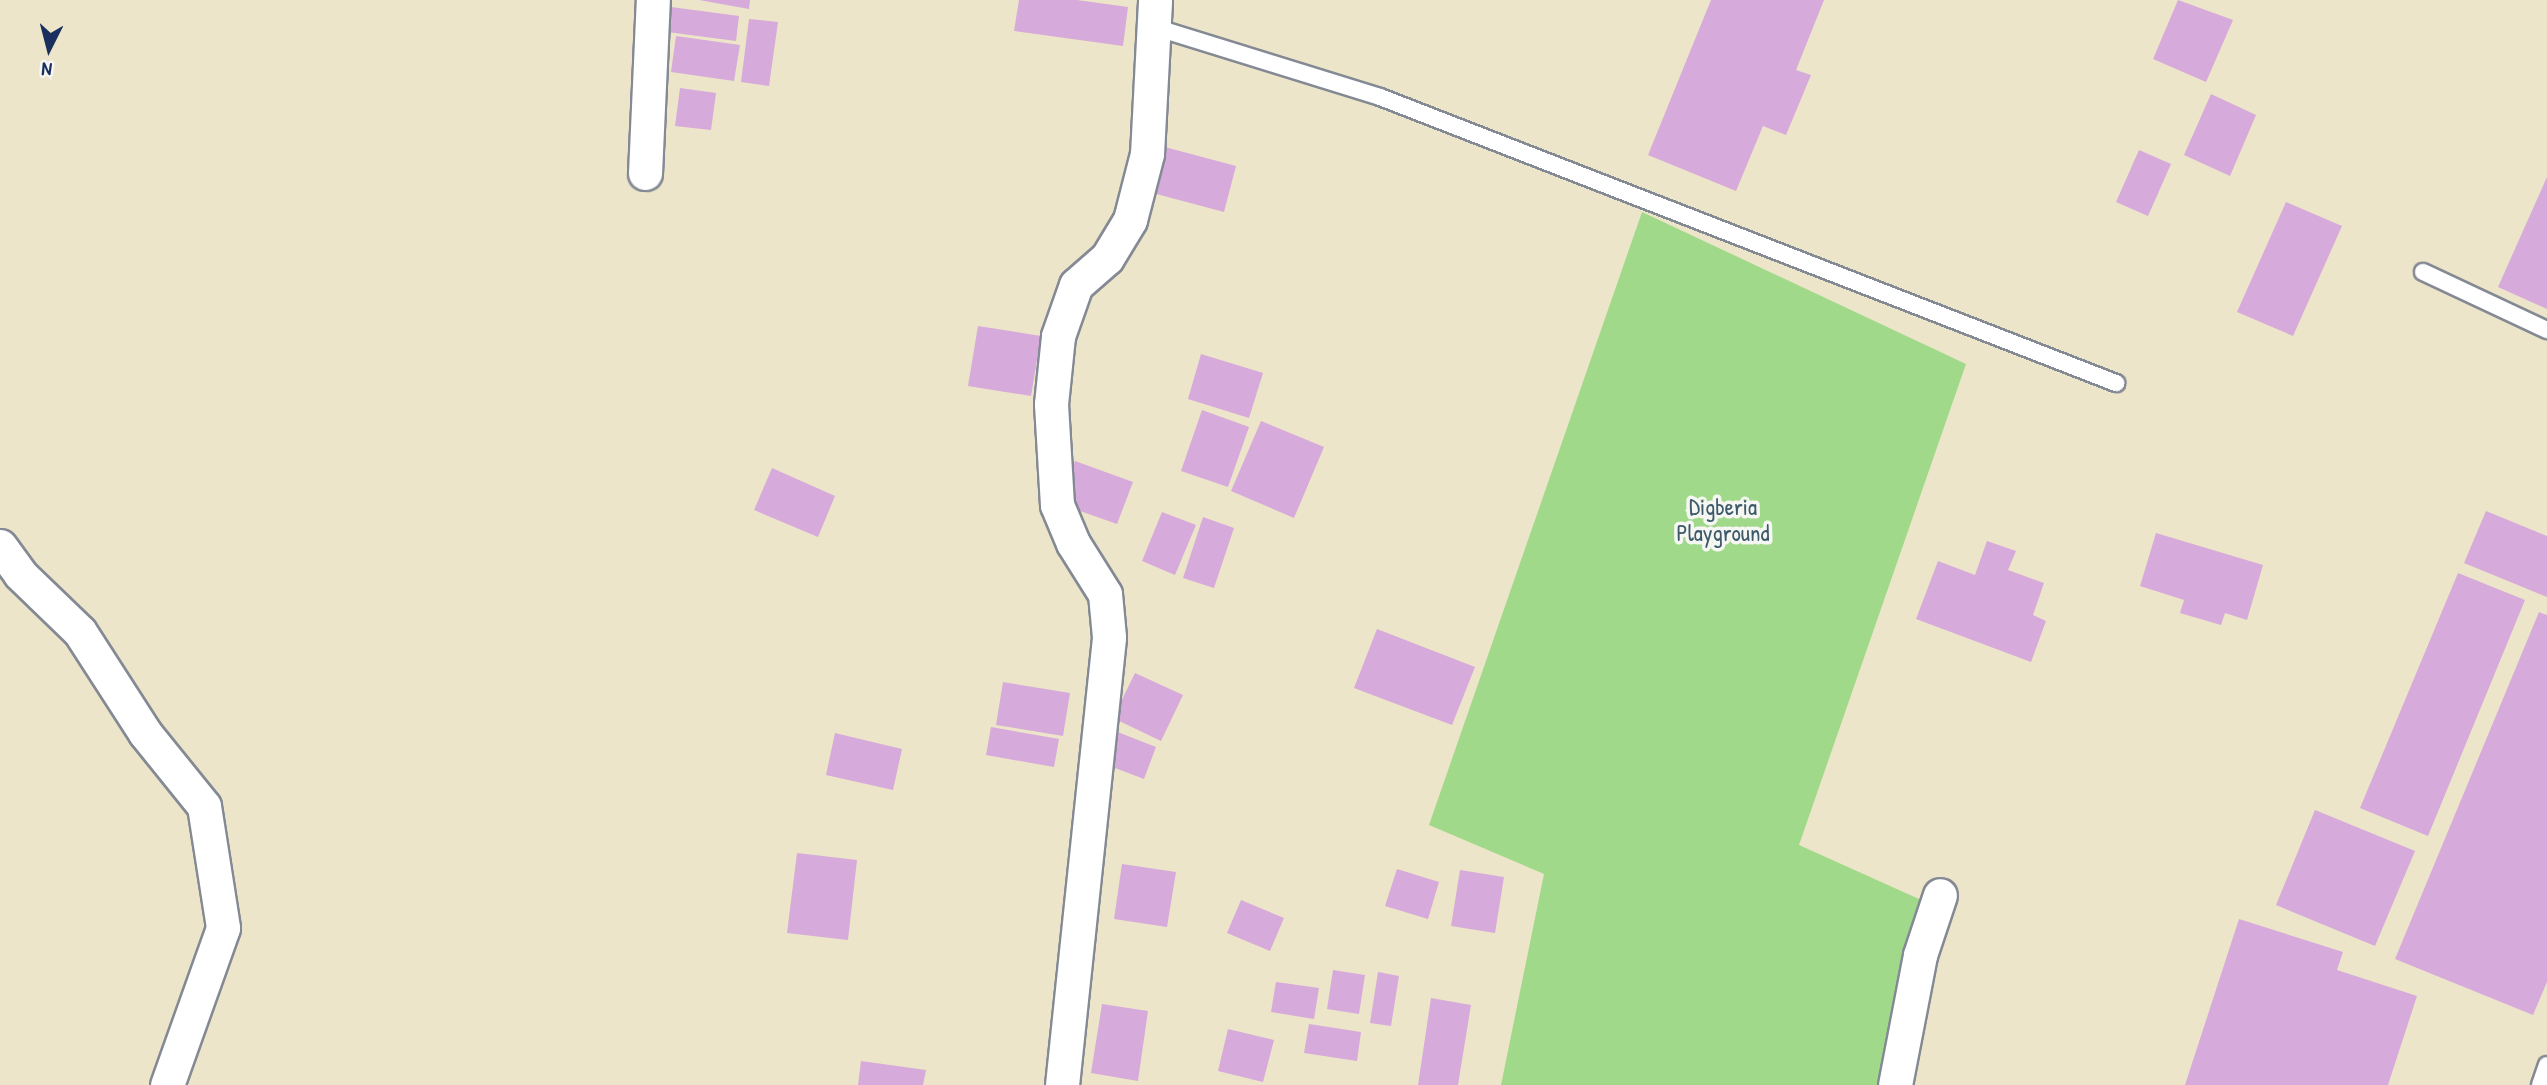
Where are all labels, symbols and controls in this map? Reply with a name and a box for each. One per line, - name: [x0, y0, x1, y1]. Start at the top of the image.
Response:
- north arrow: [14, 14, 84, 84]
- text: N: [40, 56, 53, 83]
- park label: Digberia Playground: [1677, 493, 1769, 547]

